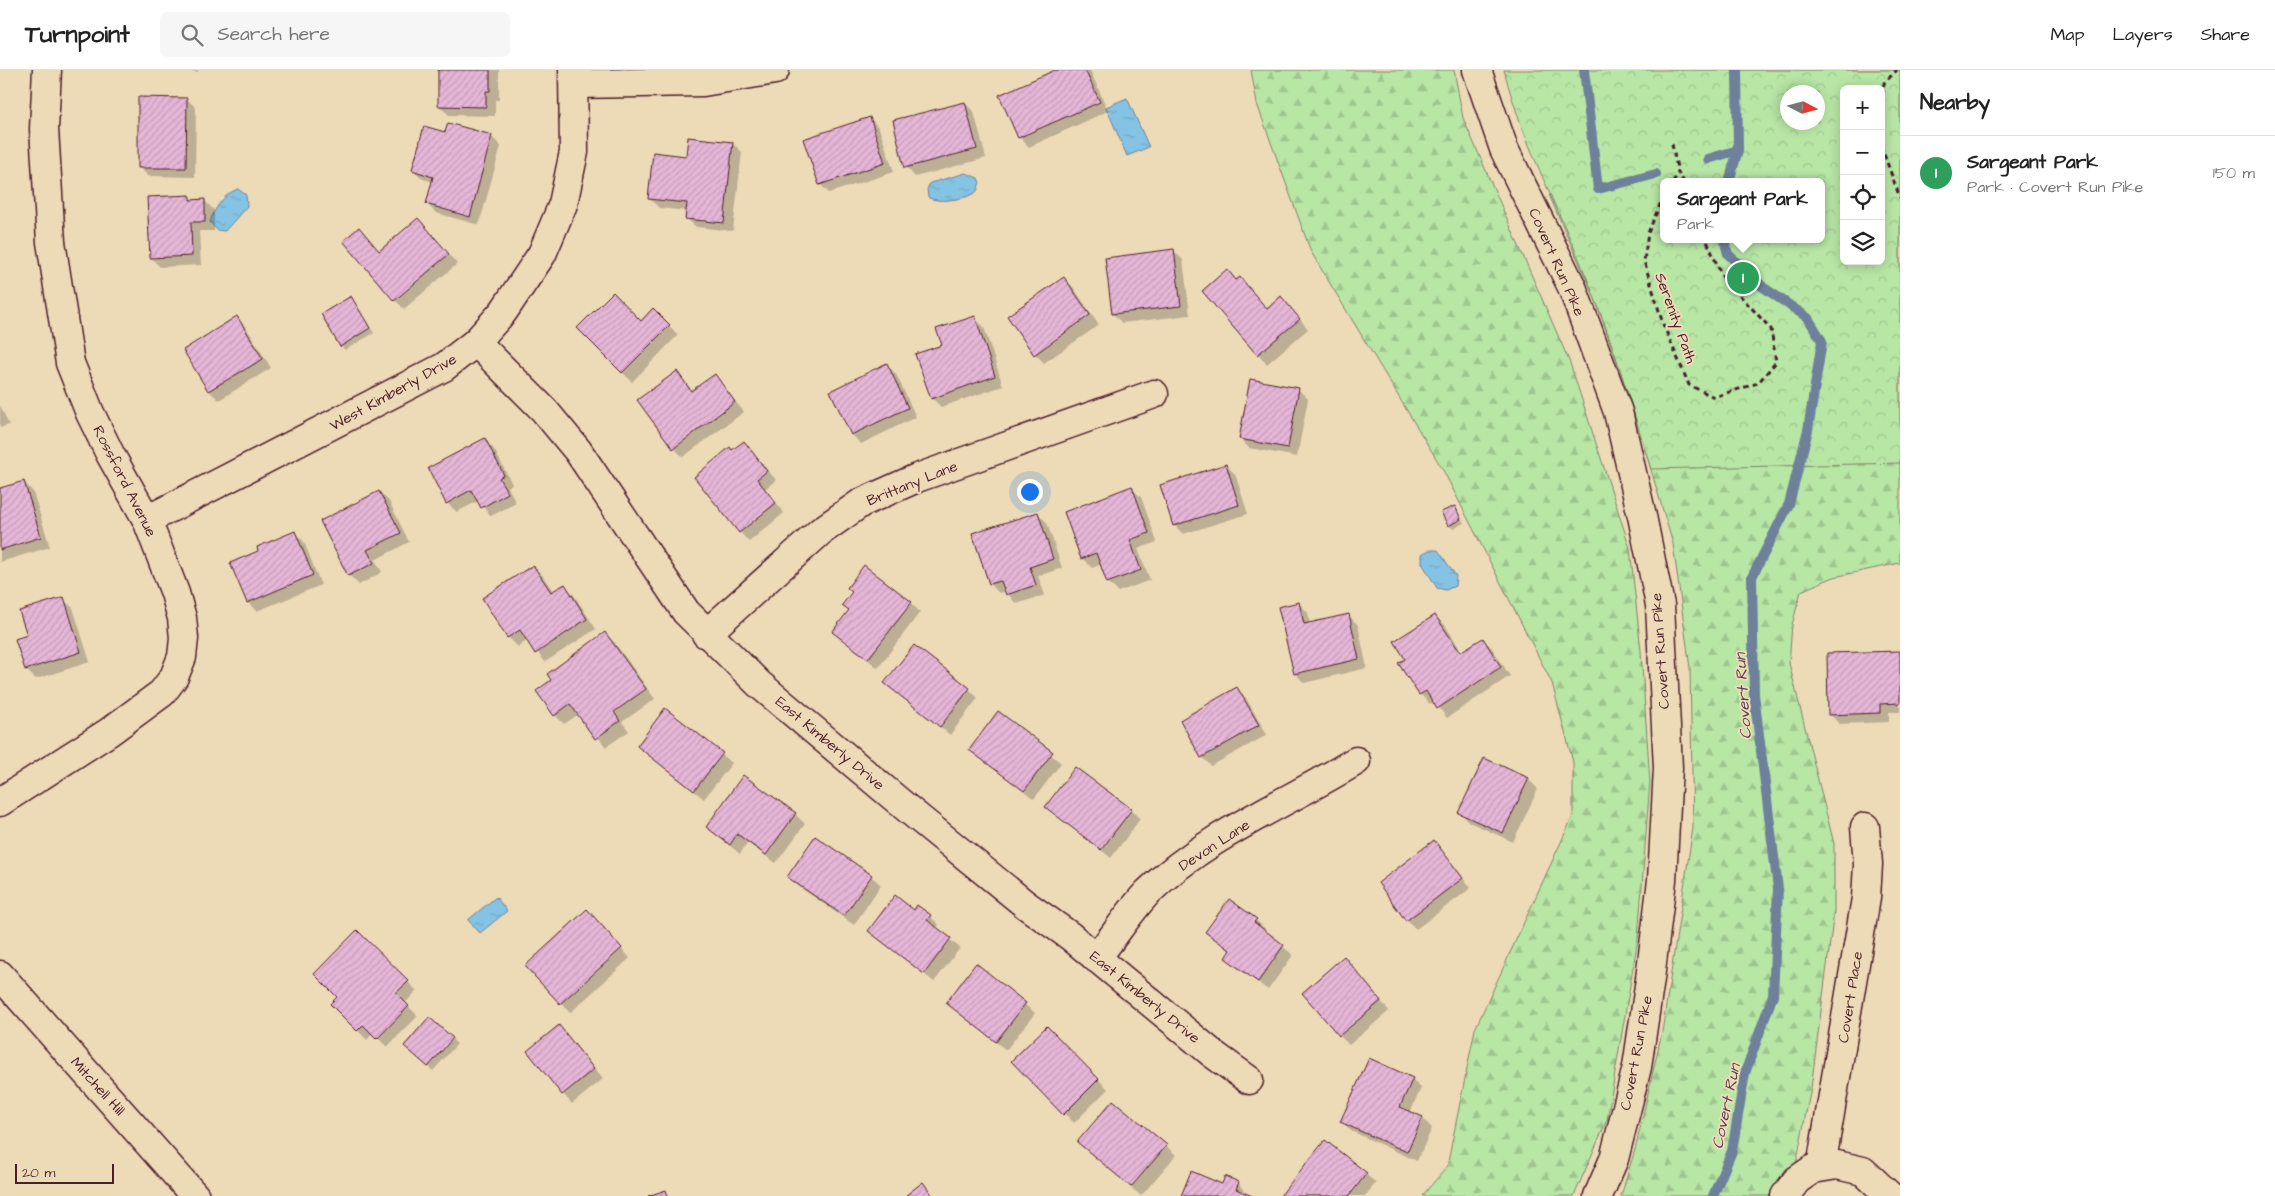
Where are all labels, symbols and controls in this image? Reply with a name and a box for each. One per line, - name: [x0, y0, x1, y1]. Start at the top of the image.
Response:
- search box: [160, 12, 510, 57]
- text: Turnpoint: [25, 18, 130, 52]
- icon: search: [178, 21, 206, 49]
- text: Search here: [218, 21, 330, 48]
- text: Map: [2050, 22, 2084, 47]
- text: Layers: [2112, 22, 2173, 47]
- text: Share: [2201, 22, 2250, 47]
- north arrow: [1780, 85, 1825, 130]
- map controls: [1840, 85, 1885, 265]
- button: +: [1840, 85, 1885, 130]
- text: Nearby: [1920, 88, 1990, 117]
- button: −: [1840, 130, 1885, 175]
- text: Sargeant Park: [1967, 149, 2098, 176]
- text: 1: [1935, 162, 1937, 184]
- text: 150 m: [2213, 162, 2255, 184]
- button: locate: [1840, 175, 1885, 220]
- text: Park · Covert Run Pike: [1967, 176, 2143, 198]
- popup: [1660, 178, 1825, 243]
- text: Sargeant Park: [1677, 186, 1808, 213]
- street label: Covert Run Pike: [1523, 205, 1590, 320]
- text: Park: [1677, 213, 1714, 235]
- button: layers: [1840, 220, 1885, 265]
- pin: 1: [1727, 259, 1759, 297]
- street label: Serenity Path: [1648, 270, 1702, 367]
- street label: West Kimberly Drive: [326, 349, 461, 437]
- street label: Rossford Avenue: [87, 422, 162, 540]
- street label: Brittany Lane: [864, 456, 961, 512]
- your location: [1017, 479, 1043, 505]
- street label: Covert Run Pike: [1646, 592, 1675, 710]
- water label: Covert Run: [1729, 650, 1757, 740]
- street label: East Kimberly Drive: [770, 691, 889, 796]
- street label: Devon Lane: [1175, 815, 1254, 876]
- street label: East Kimberly Drive: [1084, 946, 1204, 1049]
- street label: Covert Place: [1833, 950, 1868, 1044]
- street label: Covert Run Pike: [1615, 994, 1658, 1112]
- street label: Mitchell Hill: [66, 1052, 130, 1120]
- water label: Covert Run: [1706, 1060, 1746, 1151]
- scale bar: [15, 1161, 114, 1184]
- text: 20 m: [22, 1163, 55, 1183]

